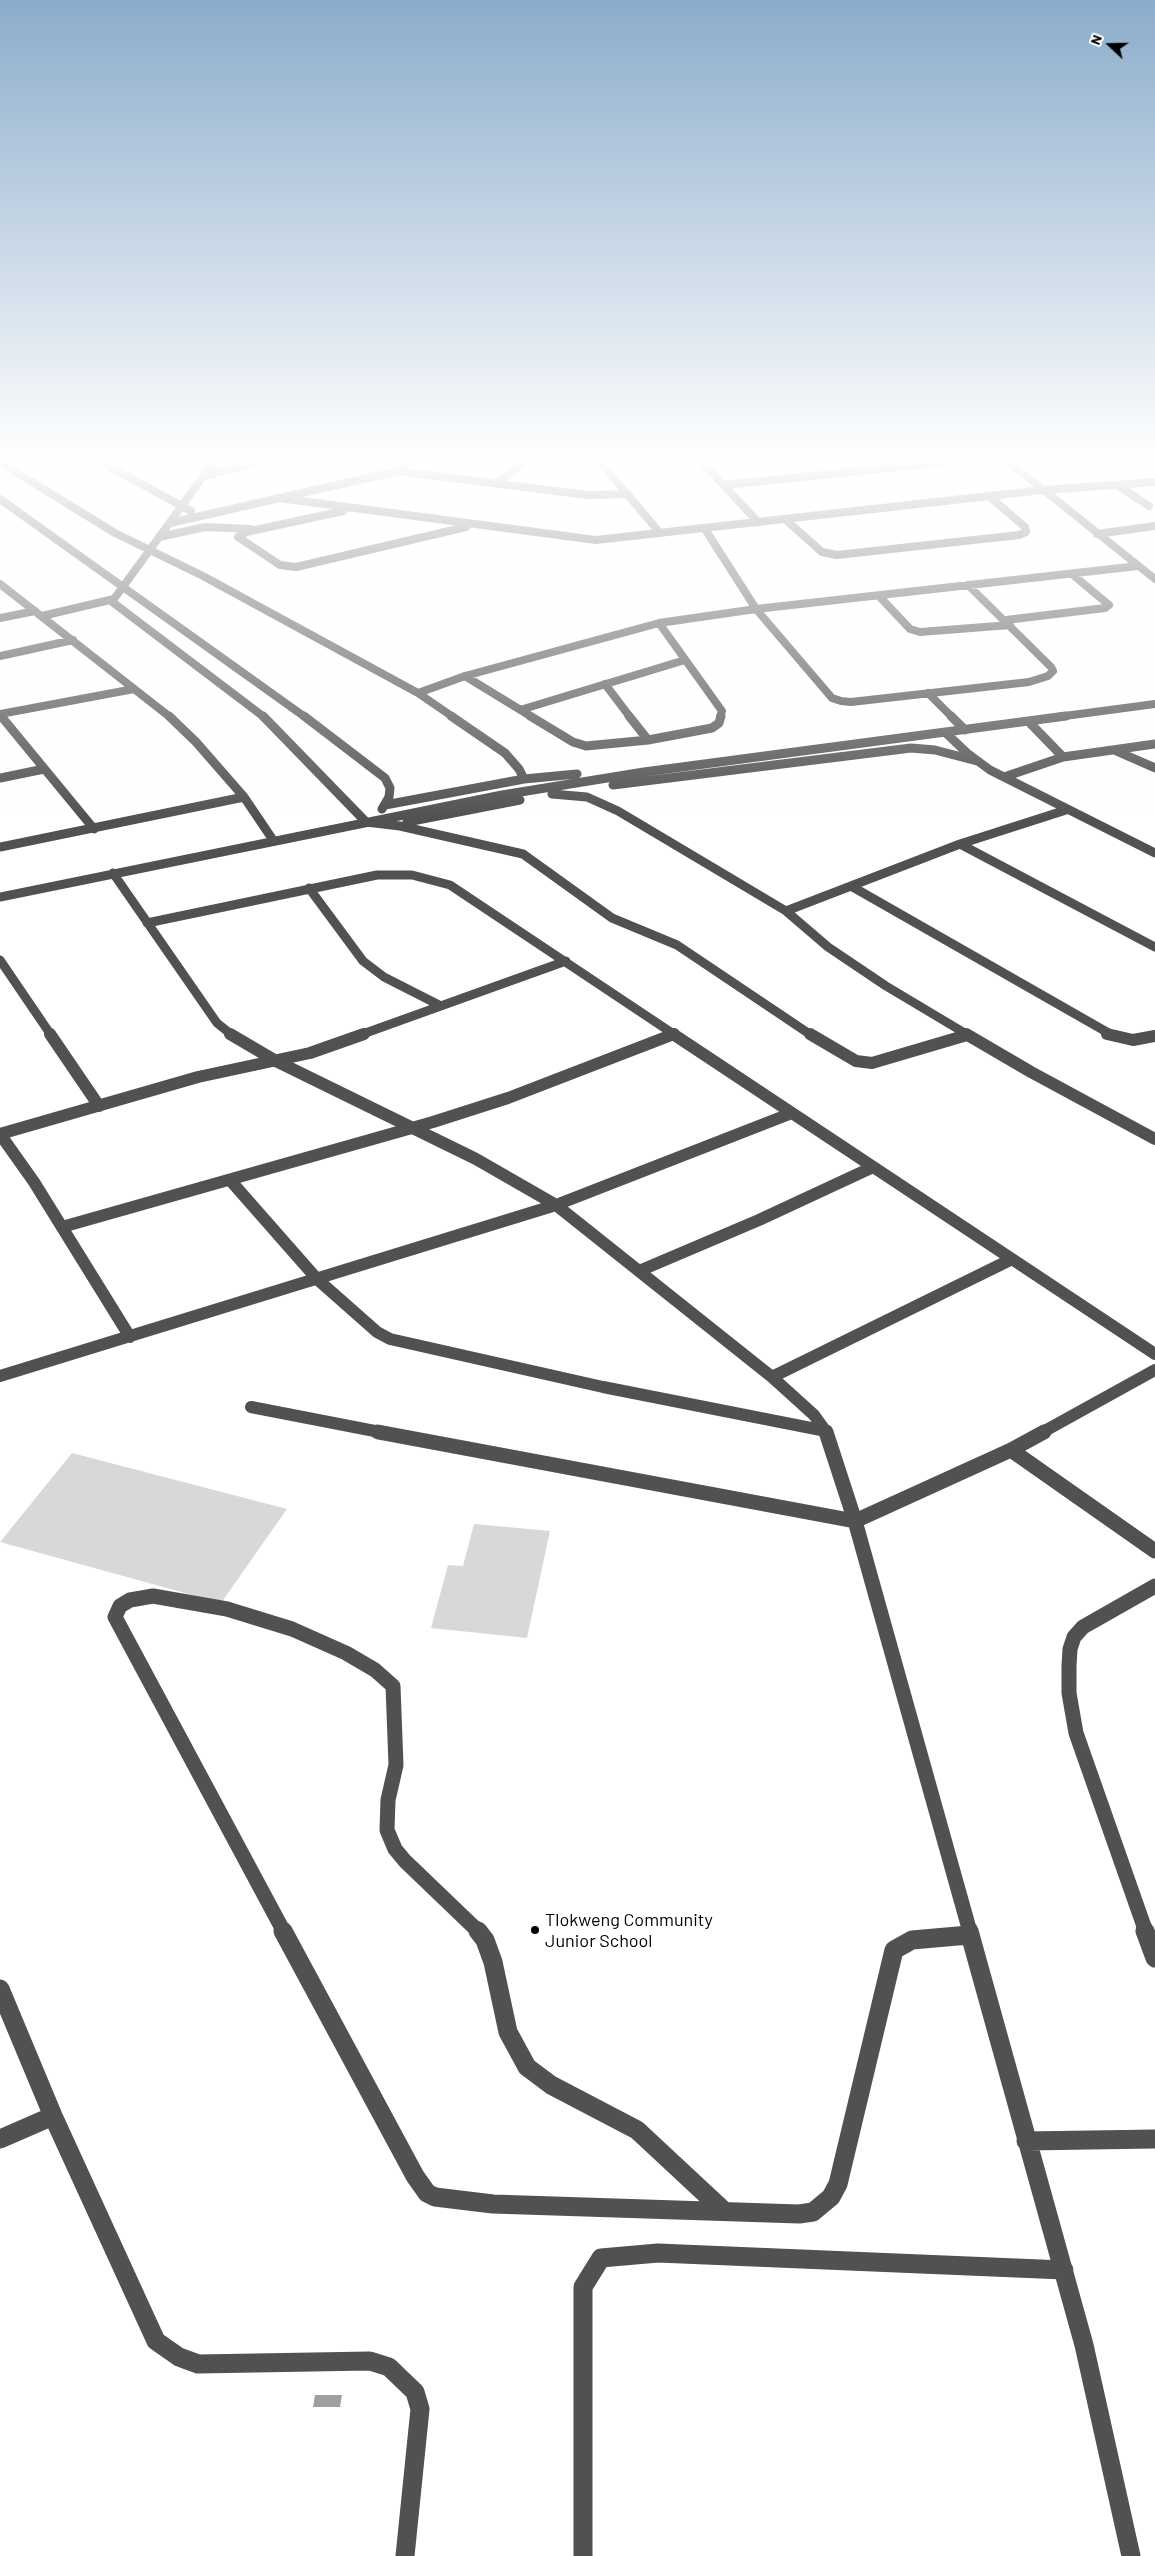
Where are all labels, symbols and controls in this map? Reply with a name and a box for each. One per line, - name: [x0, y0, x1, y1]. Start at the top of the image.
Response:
- north arrow: [1085, 20, 1135, 70]
- text: N: [1086, 32, 1105, 47]
- place label: Tlokweng Community Junior School: [545, 1909, 713, 1952]
- marker: Tlokweng Community Junior School: [529, 1924, 541, 1936]

